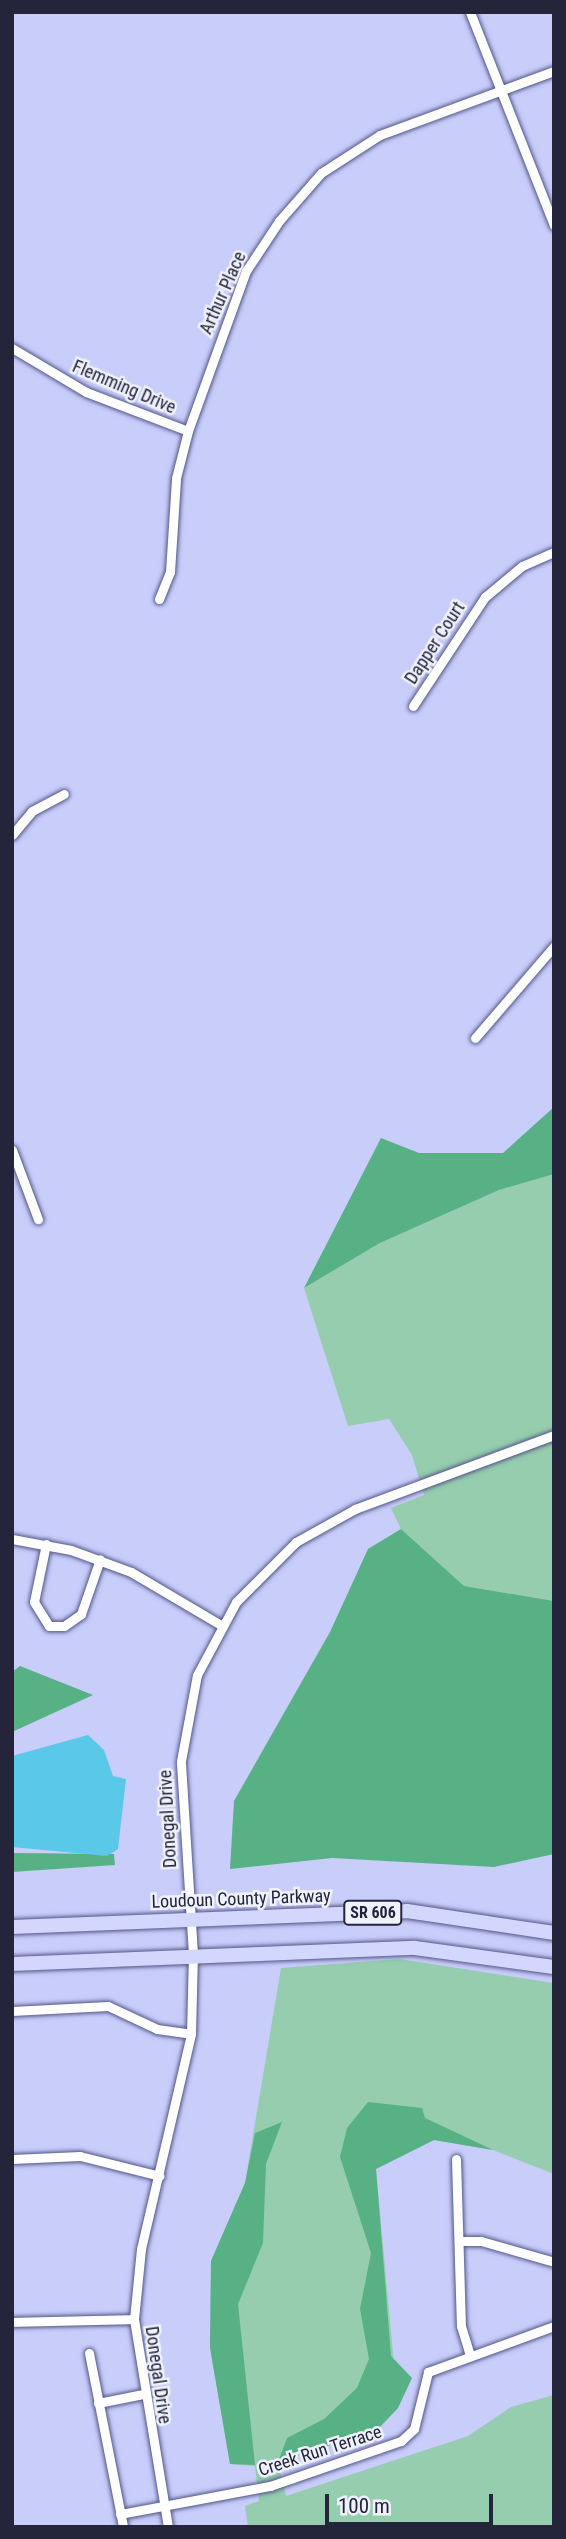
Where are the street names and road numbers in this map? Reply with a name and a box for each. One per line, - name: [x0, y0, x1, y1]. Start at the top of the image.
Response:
- street label: Arthur Place: [195, 248, 251, 338]
- street label: Flemming Drive: [69, 356, 179, 418]
- street label: Dapper Court: [400, 598, 470, 688]
- street label: Donegal Drive: [155, 1769, 181, 1869]
- street label: Loudoun County Parkway: [151, 1885, 331, 1913]
- road number: SR 606: [343, 1900, 403, 1926]
- street label: Donegal Drive: [140, 2325, 176, 2425]
- street label: Creek Run Terrace: [255, 2421, 385, 2481]

